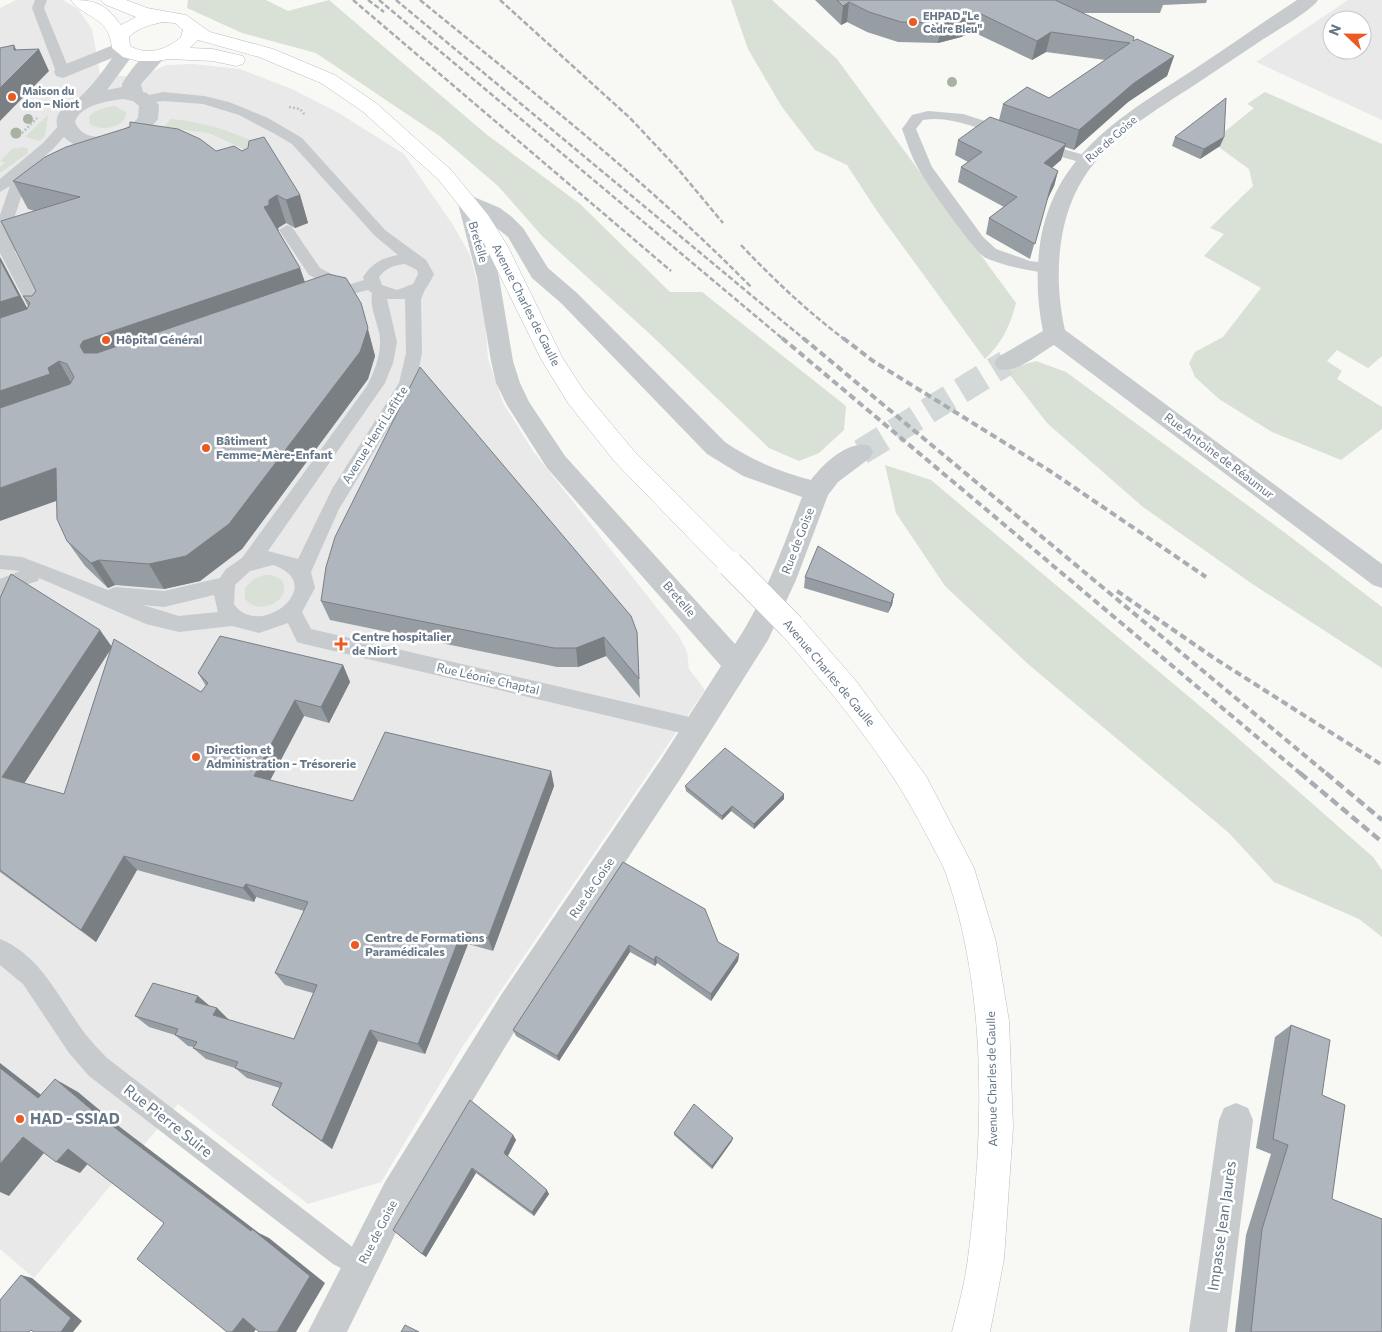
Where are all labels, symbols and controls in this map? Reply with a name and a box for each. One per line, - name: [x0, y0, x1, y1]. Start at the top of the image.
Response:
- place label: EHPAD "Le Cèdre Bleu": [923, 9, 982, 35]
- north arrow: [1322, 10, 1372, 60]
- marker: EHPAD "Le Cèdre Bleu": [907, 16, 919, 28]
- text: N: [1325, 22, 1344, 38]
- place label: Maison du don – Niort: [22, 84, 80, 110]
- marker: Maison du don – Niort: [6, 91, 18, 103]
- street label: Rue de Goise: [1082, 113, 1139, 164]
- street label: Bretelle: [466, 220, 492, 264]
- street label: Avenue Charles de Gaulle: [490, 241, 564, 368]
- place label: Hôpital Général: [116, 332, 202, 346]
- marker: Hôpital Général: [100, 334, 112, 346]
- street label: Avenue Henri Lafitte: [339, 383, 410, 486]
- street label: Rue Antoine de Réaumur: [1162, 409, 1277, 501]
- place label: Bâtiment Femme-Mère-Enfant: [216, 433, 333, 461]
- marker: Bâtiment Femme-Mère-Enfant: [200, 442, 212, 454]
- street label: Rue de Goise: [778, 506, 816, 576]
- street label: Bretelle: [661, 578, 699, 619]
- street label: Avenue Charles de Gaulle: [781, 616, 879, 729]
- place label: Centre hospitalier de Niort: [352, 629, 451, 657]
- marker: Centre hospitalier de Niort: [334, 637, 348, 651]
- street label: Rue Léonie Chaptal: [436, 659, 541, 697]
- place label: Direction et Administration - Trésorerie: [206, 742, 356, 770]
- marker: Direction et Administration - Trésorerie: [190, 751, 202, 763]
- street label: Rue de Goise: [566, 855, 616, 920]
- place label: Centre de Formations Paramédicales: [365, 930, 485, 958]
- marker: Centre de Formations Paramédicales: [349, 939, 361, 951]
- street label: Avenue Charles de Gaulle: [983, 1011, 999, 1147]
- street label: Rue Pierre Suire: [121, 1080, 217, 1160]
- place label: HAD - SSIAD: [30, 1109, 120, 1127]
- marker: HAD - SSIAD: [14, 1113, 26, 1125]
- street label: Impasse Jean Jaurès: [1203, 1160, 1239, 1292]
- street label: Rue de Goise: [355, 1197, 399, 1266]

